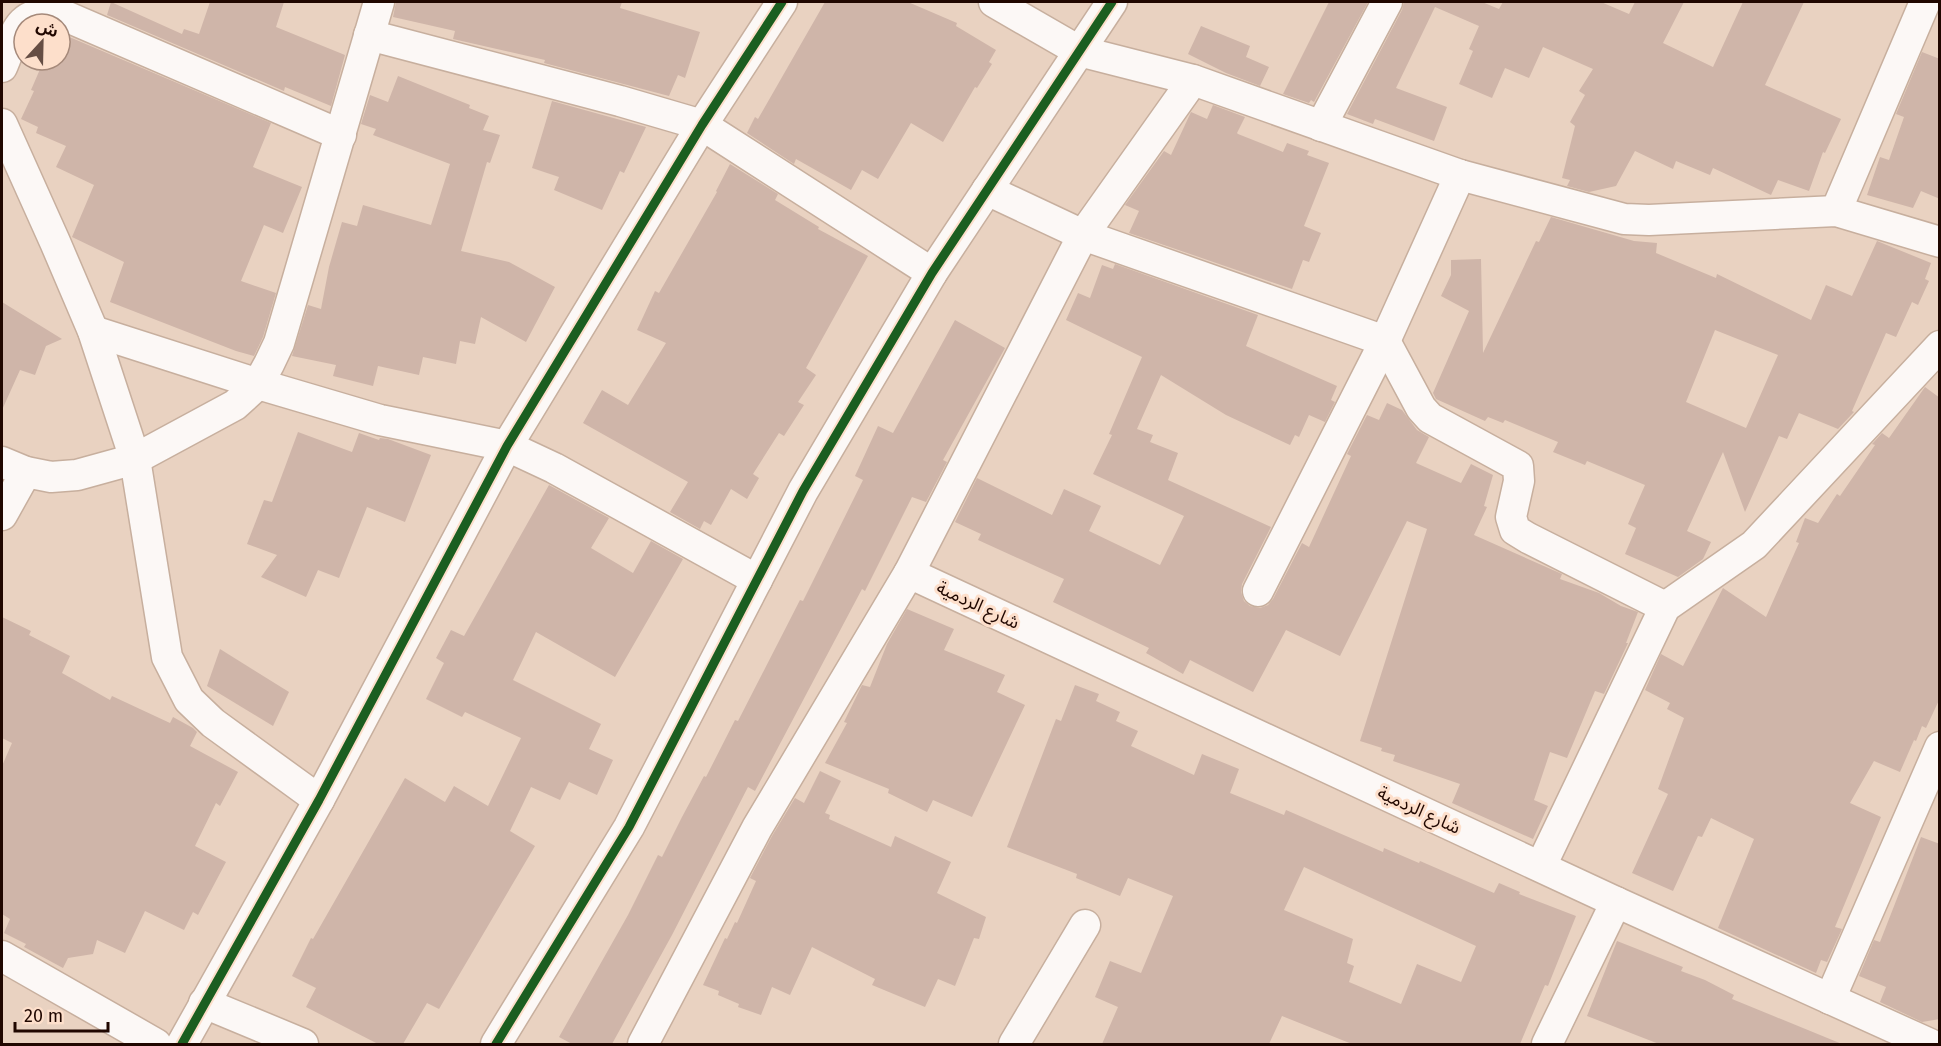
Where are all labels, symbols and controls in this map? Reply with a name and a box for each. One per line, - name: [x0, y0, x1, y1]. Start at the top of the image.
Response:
- north arrow: [12, 12, 72, 72]
- text: ش: [34, 16, 61, 41]
- street label: شارع الردمية: [932, 576, 1023, 636]
- street label: شارع الردمية: [1373, 781, 1464, 841]
- scale bar: [15, 995, 108, 1033]
- text: 20 m: [24, 1005, 63, 1027]

